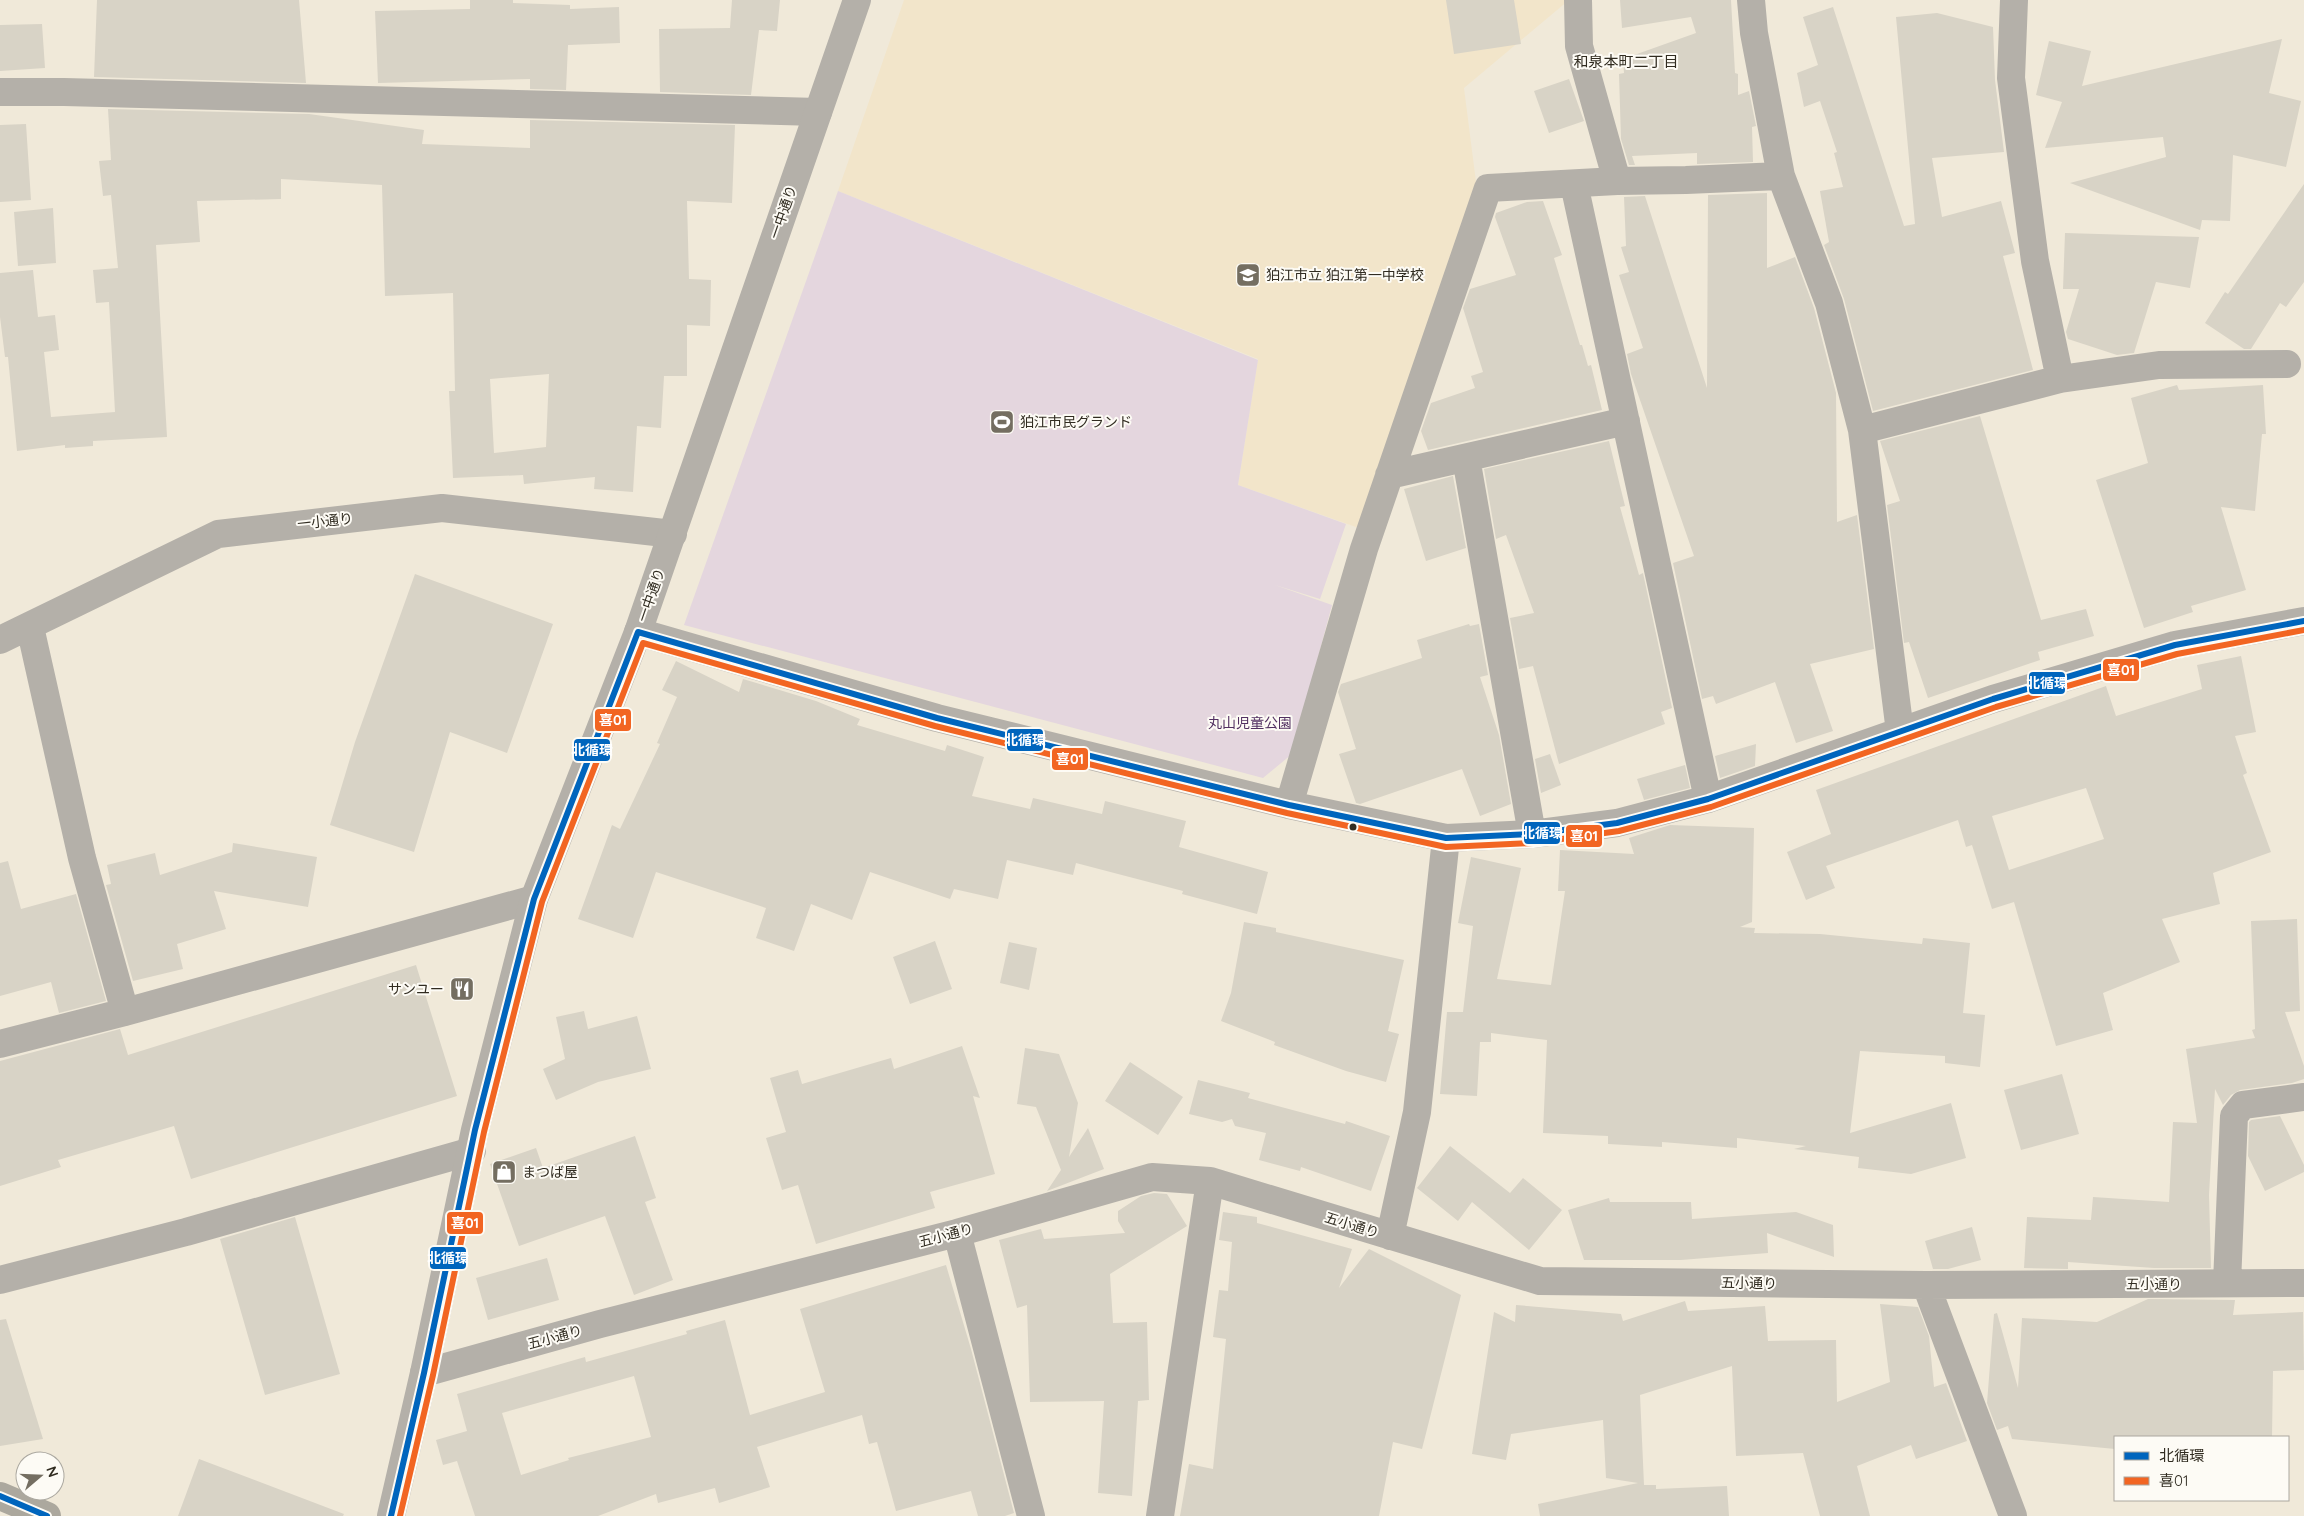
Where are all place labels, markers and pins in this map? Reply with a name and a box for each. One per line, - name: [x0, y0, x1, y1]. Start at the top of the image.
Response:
- school or university icon: 狛江市立 狛江第一中学校: [1235, 262, 1261, 288]
- place label: 狛江市立 狛江第一中学校: [1266, 266, 1424, 284]
- sports icon: 狛江市民グランド: [989, 409, 1015, 435]
- place label: 狛江市民グランド: [1020, 413, 1132, 431]
- unlabelled marker: [1348, 822, 1358, 832]
- restaurant icon: サンユー: [449, 976, 475, 1002]
- place label: サンユー: [388, 980, 444, 998]
- shop icon: まつば屋: [491, 1159, 517, 1185]
- place label: まつば屋: [522, 1163, 578, 1181]

